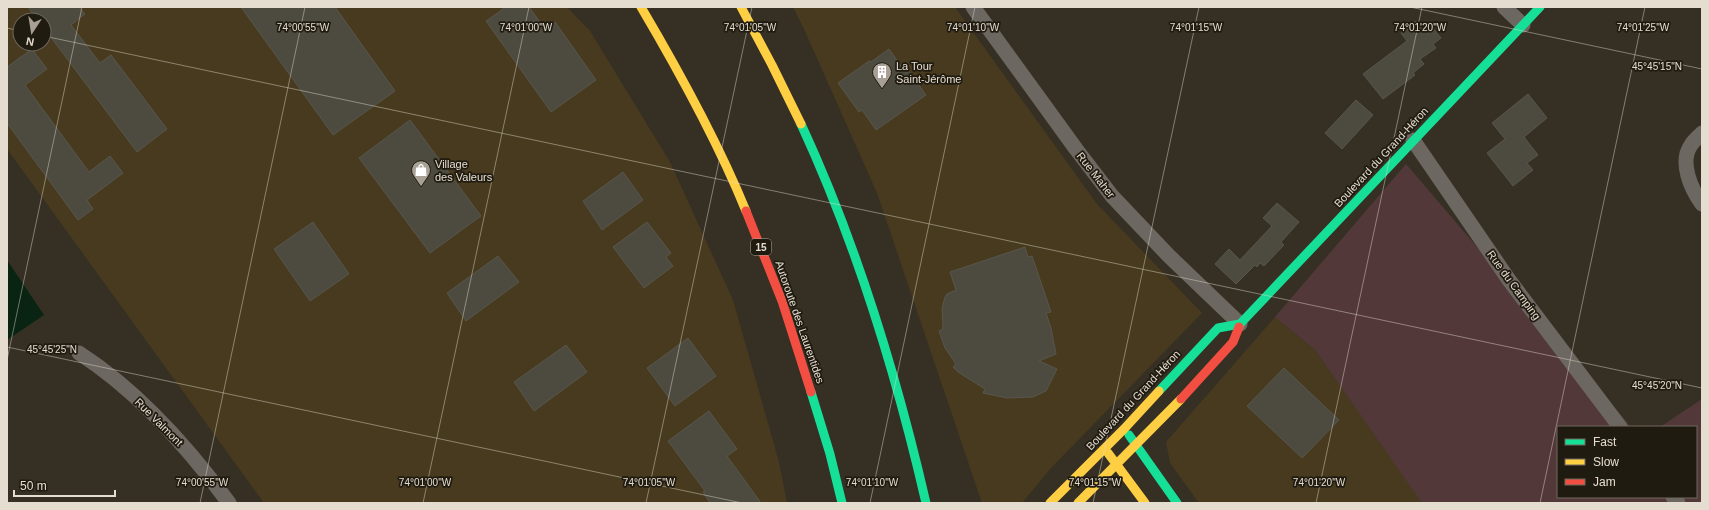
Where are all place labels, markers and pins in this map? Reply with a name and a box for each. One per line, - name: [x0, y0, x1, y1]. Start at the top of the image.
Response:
- place label: La Tour Saint-Jérôme: [896, 60, 961, 85]
- building icon: La Tour Saint-Jérôme: [871, 61, 893, 89]
- place label: Village des Valeurs: [435, 158, 493, 183]
- shop icon: Village des Valeurs: [410, 159, 432, 187]

